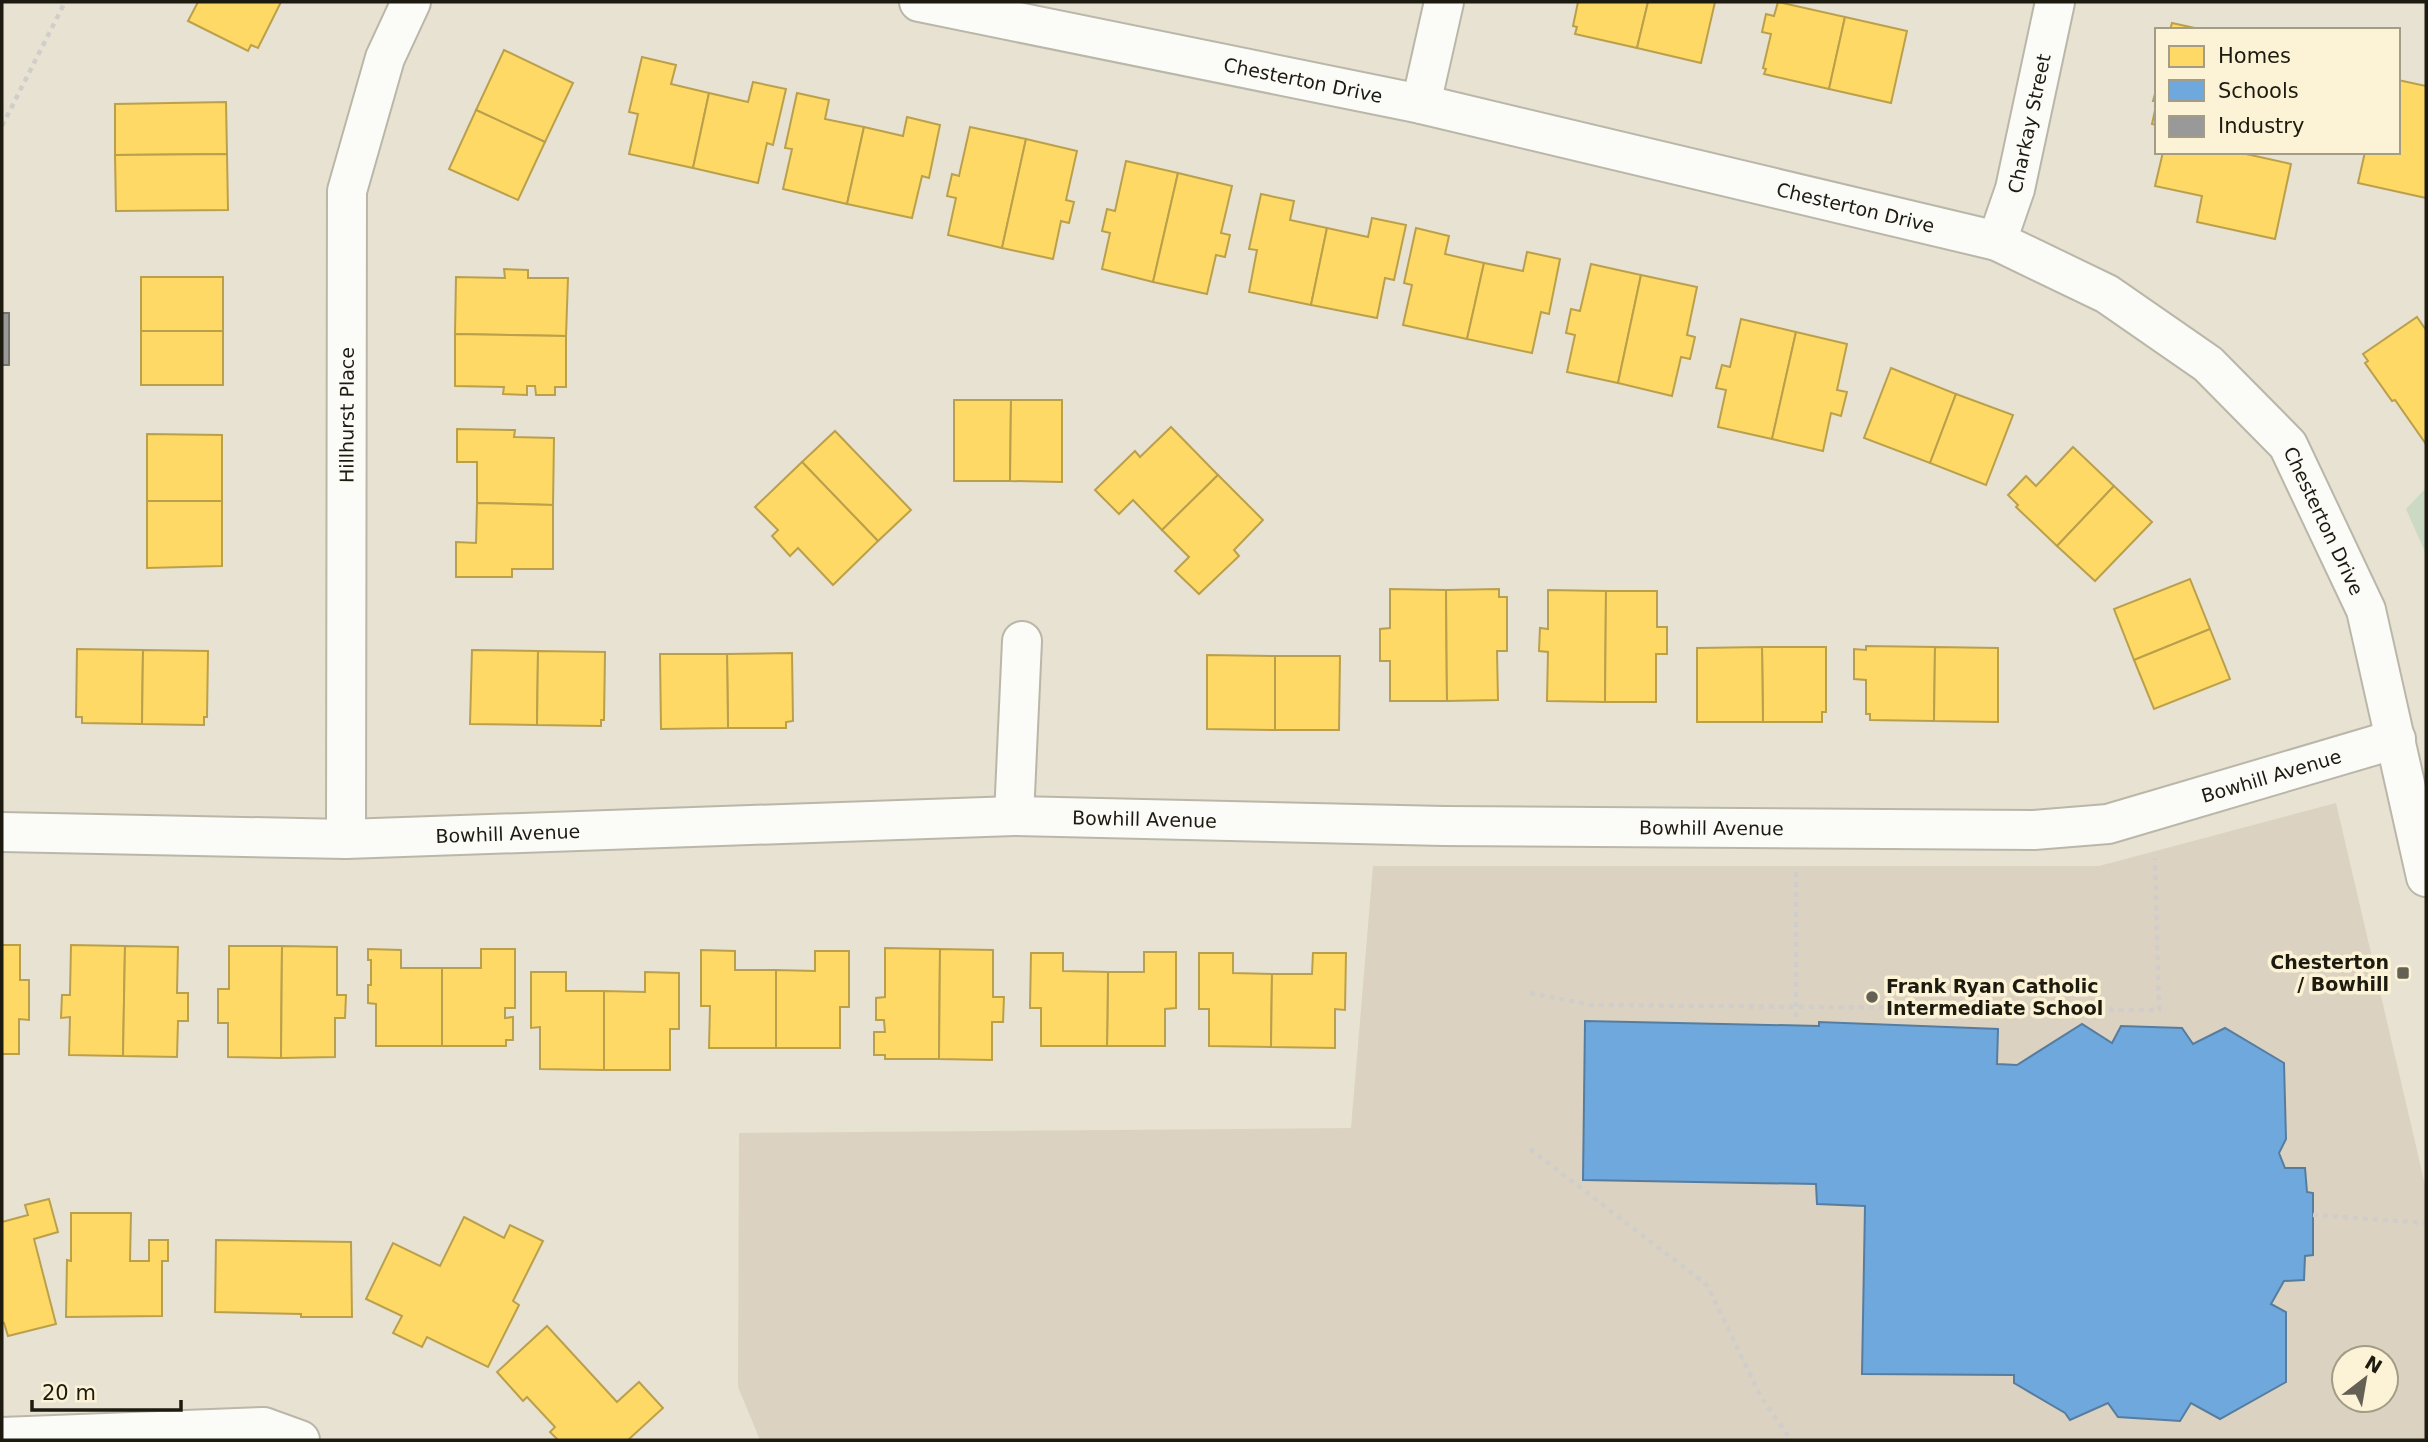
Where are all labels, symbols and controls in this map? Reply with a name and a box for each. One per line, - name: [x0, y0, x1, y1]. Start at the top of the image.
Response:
- legend: [2155, 28, 2400, 154]
- text: Homes: [2218, 44, 2291, 68]
- street label: Charkay Street: [2003, 52, 2055, 195]
- street label: Chesterton Drive: [1222, 53, 1385, 107]
- text: Schools: [2218, 79, 2299, 103]
- text: Industry: [2218, 114, 2304, 138]
- street label: Chesterton Drive: [1774, 178, 1937, 237]
- street label: Hillhurst Place: [336, 347, 358, 483]
- street label: Chesterton Drive: [2279, 443, 2368, 599]
- street label: Bowhill Avenue: [2199, 745, 2344, 807]
- street label: Bowhill Avenue: [1072, 806, 1217, 832]
- street label: Bowhill Avenue: [1639, 816, 1784, 839]
- street label: Bowhill Avenue: [435, 820, 581, 847]
- place label: Chesterton / Bowhill: [2270, 951, 2389, 995]
- marker: Chesterton / Bowhill: [2395, 965, 2411, 981]
- place label: Frank Ryan Catholic Intermediate School: [1886, 975, 2103, 1019]
- marker: Frank Ryan Catholic Intermediate School: [1864, 989, 1880, 1005]
- north arrow: [2330, 1344, 2400, 1414]
- text: N: [2361, 1351, 2386, 1378]
- scale bar: [32, 1368, 180, 1412]
- text: 20 m: [42, 1381, 96, 1405]

